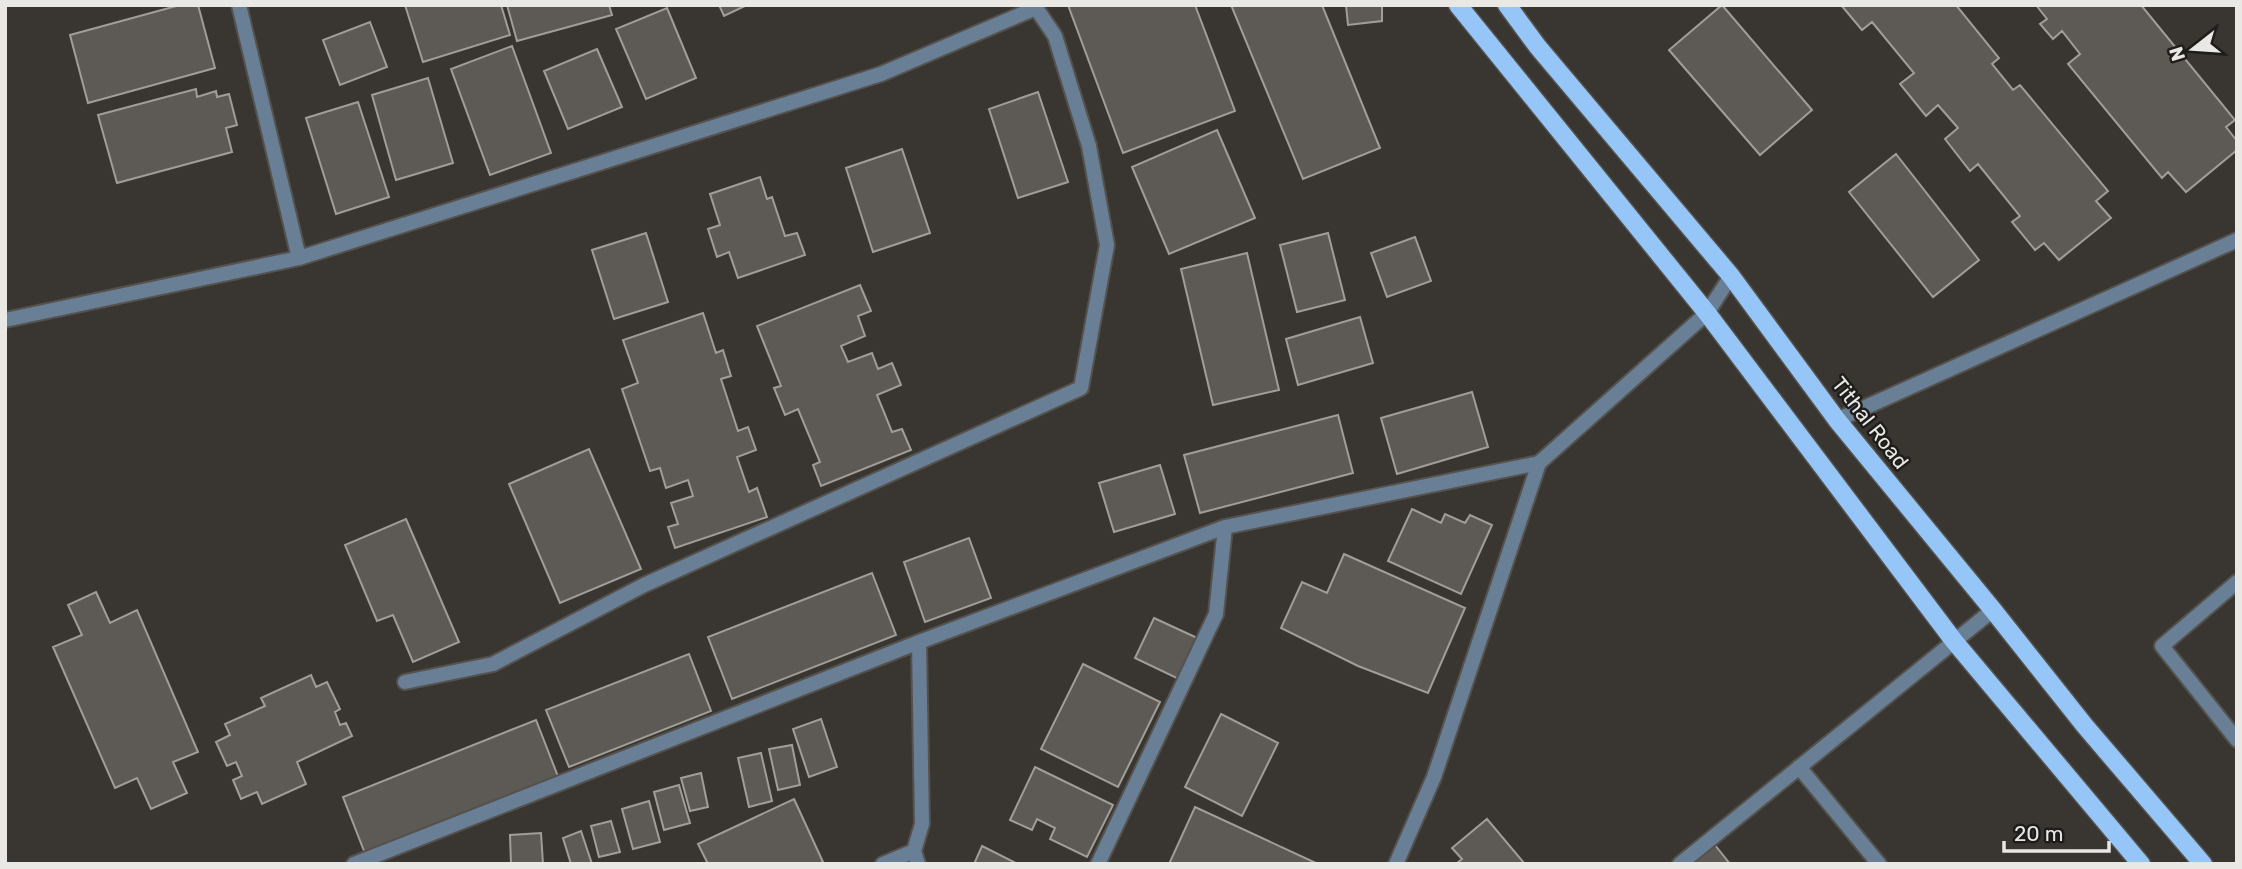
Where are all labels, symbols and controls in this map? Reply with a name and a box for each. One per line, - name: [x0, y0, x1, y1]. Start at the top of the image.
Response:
- north arrow: [2158, 14, 2228, 84]
- text: N: [2164, 44, 2190, 64]
- street label: Tithal Road: [1827, 372, 1914, 474]
- scale bar: [2004, 810, 2109, 854]
- text: 20 m: [2014, 821, 2063, 846]

